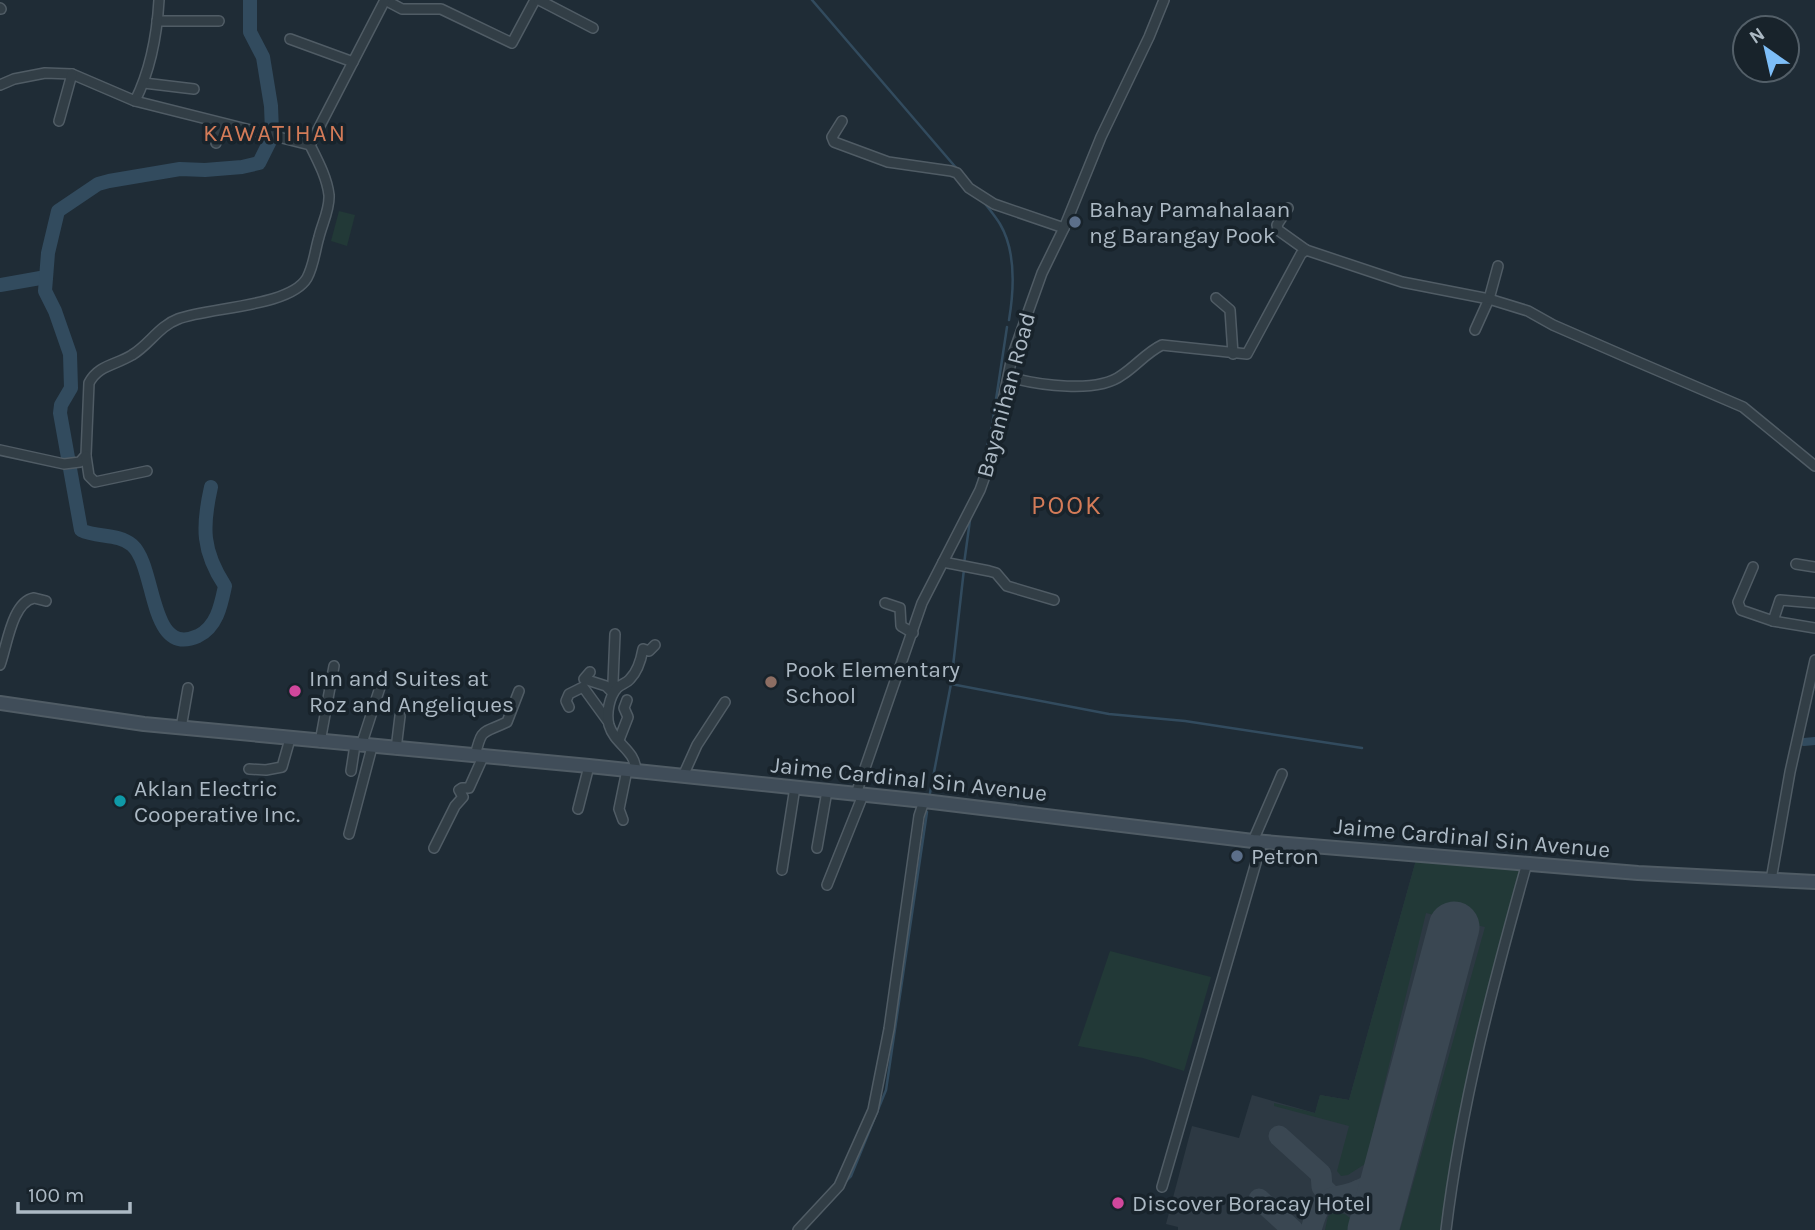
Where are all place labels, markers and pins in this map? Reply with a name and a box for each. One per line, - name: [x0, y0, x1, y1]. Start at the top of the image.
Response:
- place label: Bahay Pamahalaan ng Barangay Pook: [1089, 196, 1290, 249]
- marker: Bahay Pamahalaan ng Barangay Pook: [1067, 214, 1083, 230]
- place label: Pook Elementary School: [785, 656, 960, 709]
- place label: Inn and Suites at Roz and Angeliques: [309, 665, 514, 718]
- marker: Pook Elementary School: [763, 674, 779, 690]
- marker: Inn and Suites at Roz and Angeliques: [287, 683, 303, 699]
- place label: Aklan Electric Cooperative Inc.: [134, 775, 300, 828]
- marker: Aklan Electric Cooperative Inc.: [112, 793, 128, 809]
- place label: Petron: [1251, 843, 1319, 870]
- marker: Petron: [1229, 848, 1245, 864]
- place label: Discover Boracay Hotel: [1132, 1190, 1371, 1217]
- marker: Discover Boracay Hotel: [1110, 1195, 1126, 1211]

